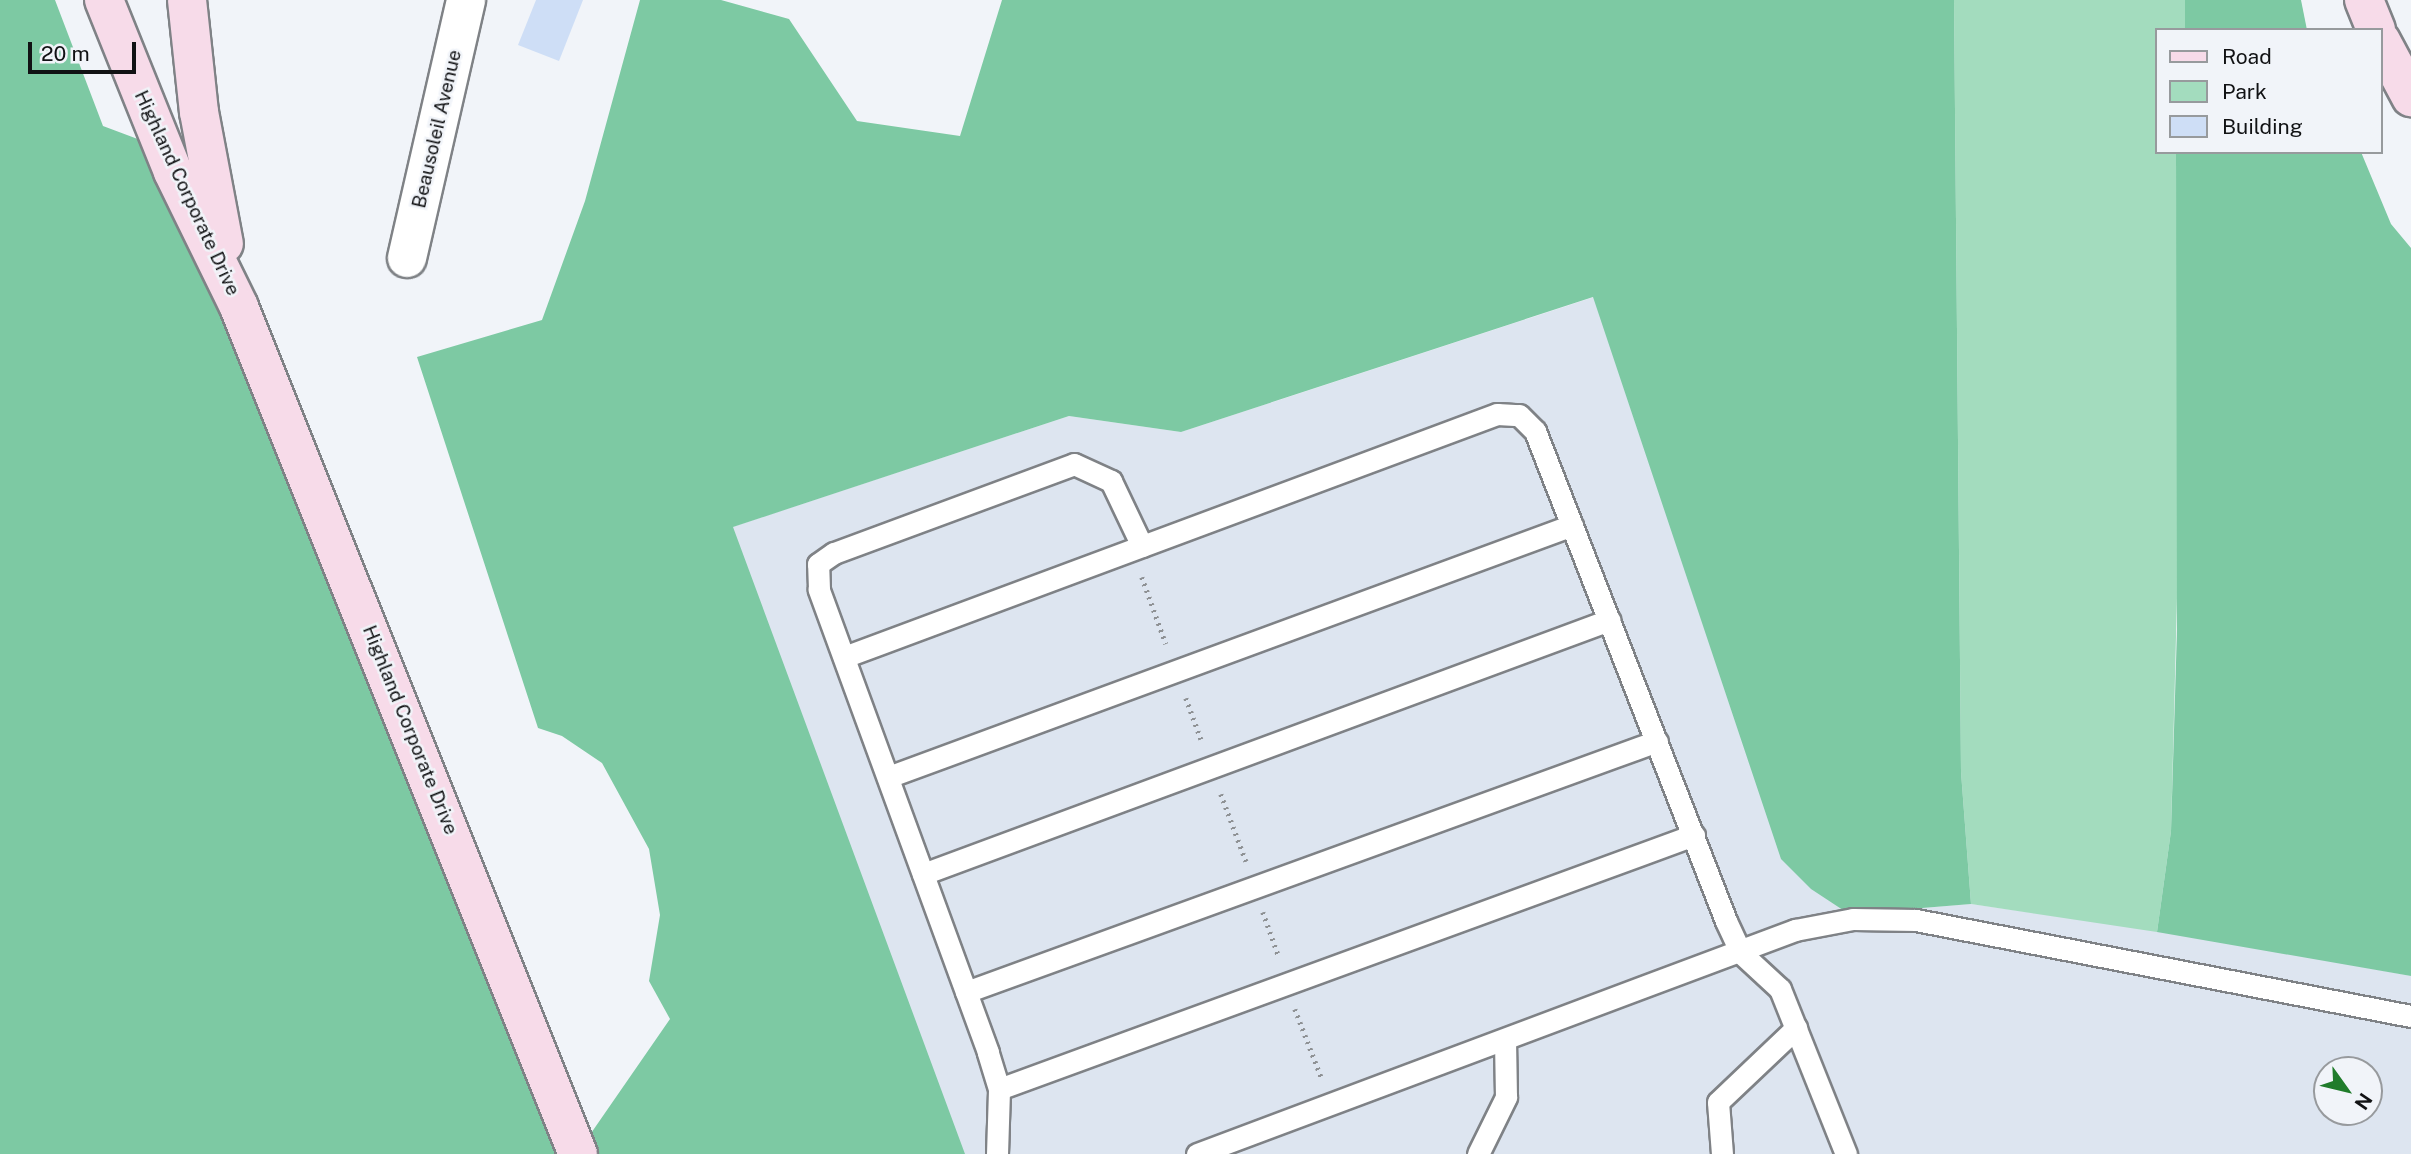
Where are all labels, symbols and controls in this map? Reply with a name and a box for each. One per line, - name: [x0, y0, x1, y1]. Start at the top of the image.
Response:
- scale bar: [32, 28, 140, 72]
- legend: [2156, 28, 2383, 154]
- text: 20 m: [41, 41, 90, 66]
- text: Road: [2222, 44, 2272, 69]
- street label: Beausoleil Avenue: [408, 48, 466, 210]
- text: Park: [2222, 79, 2267, 104]
- street label: Highland Corporate Drive: [129, 87, 245, 299]
- text: Building: [2222, 114, 2303, 139]
- street label: Highland Corporate Drive: [358, 622, 462, 838]
- north arrow: [2313, 1056, 2383, 1126]
- text: N: [2350, 1089, 2377, 1114]

